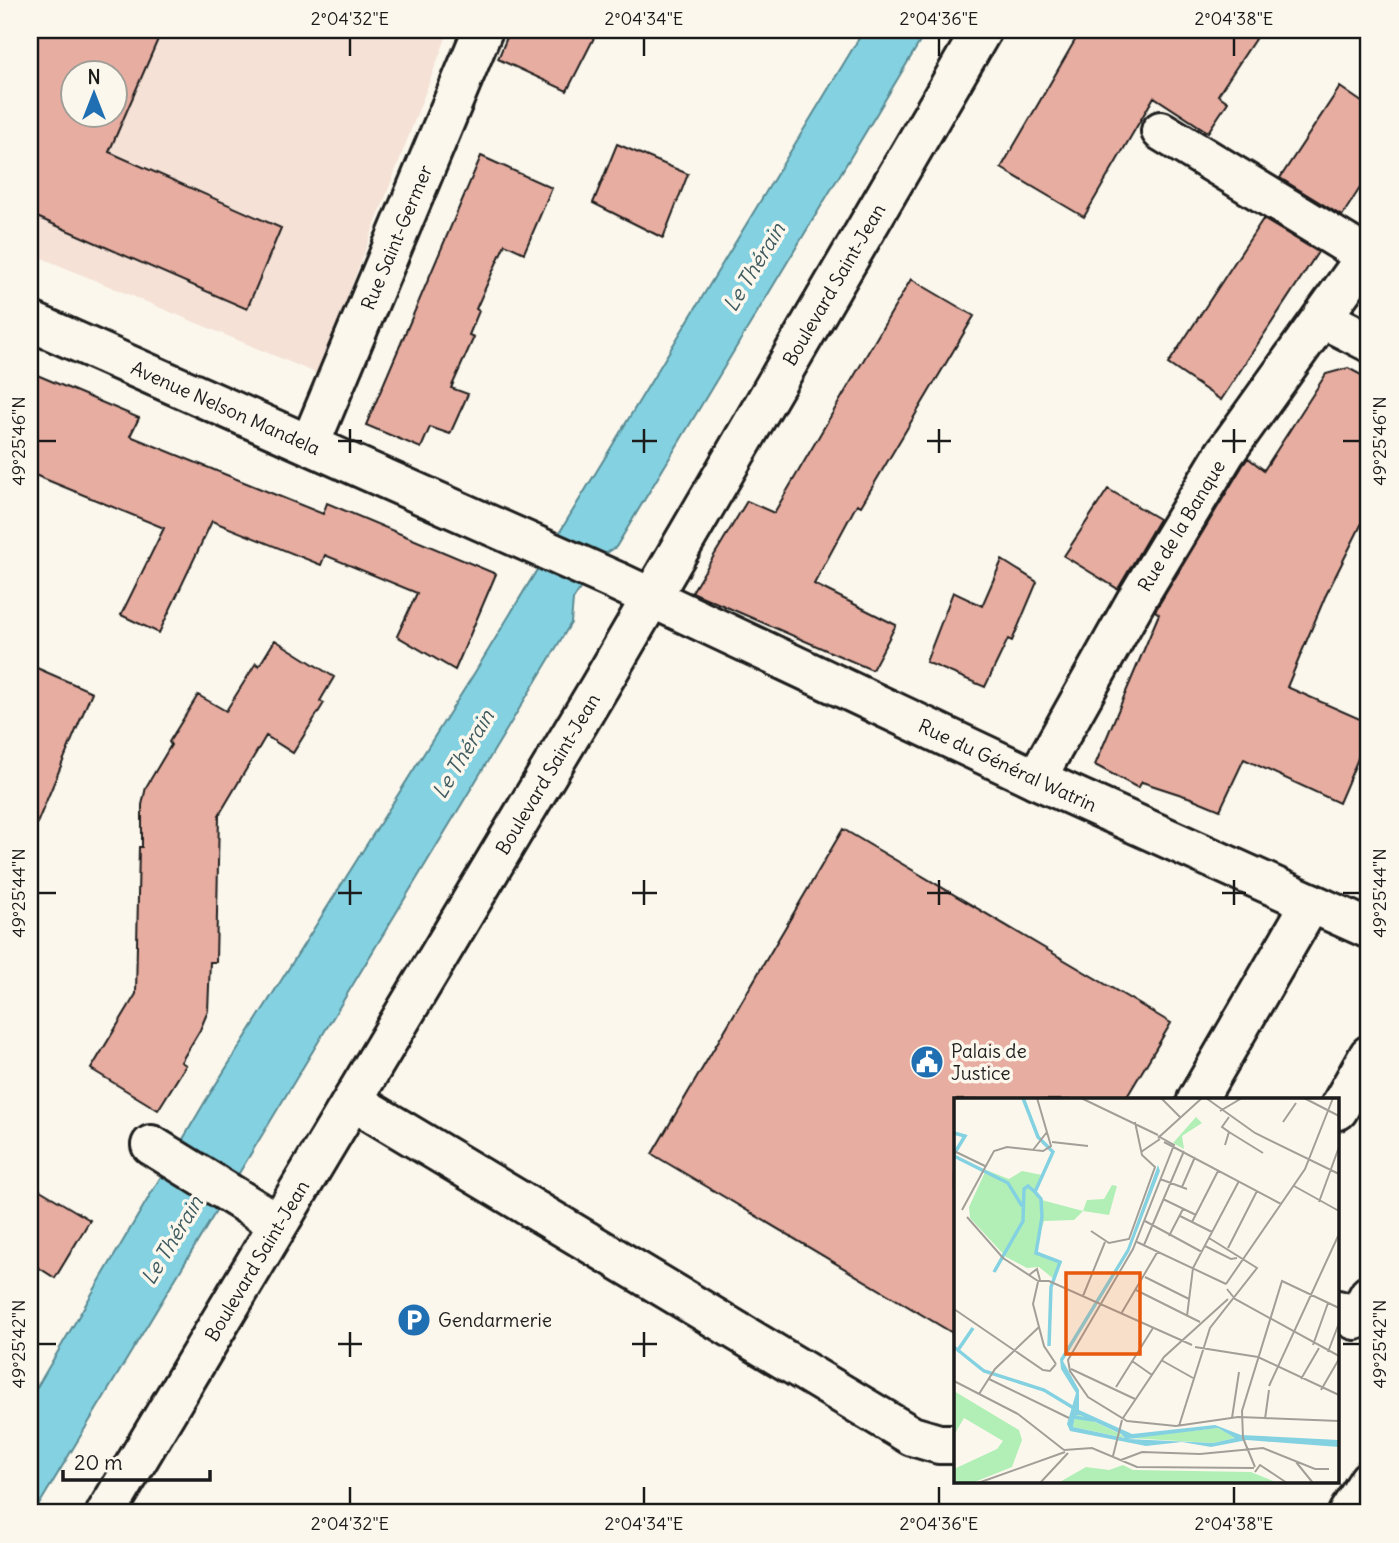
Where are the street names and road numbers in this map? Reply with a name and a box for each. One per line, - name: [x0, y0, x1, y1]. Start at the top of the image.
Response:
- street label: Rue Saint-Germer: [355, 161, 437, 313]
- street label: Boulevard Saint-Jean: [777, 199, 890, 370]
- street label: Avenue Nelson Mandela: [127, 355, 324, 460]
- street label: Rue de la Banque: [1132, 456, 1230, 596]
- street label: Boulevard Saint-Jean: [490, 689, 605, 859]
- street label: Rue du Général Watrin: [915, 713, 1101, 817]
- street label: Boulevard Saint-Jean: [199, 1176, 314, 1346]

